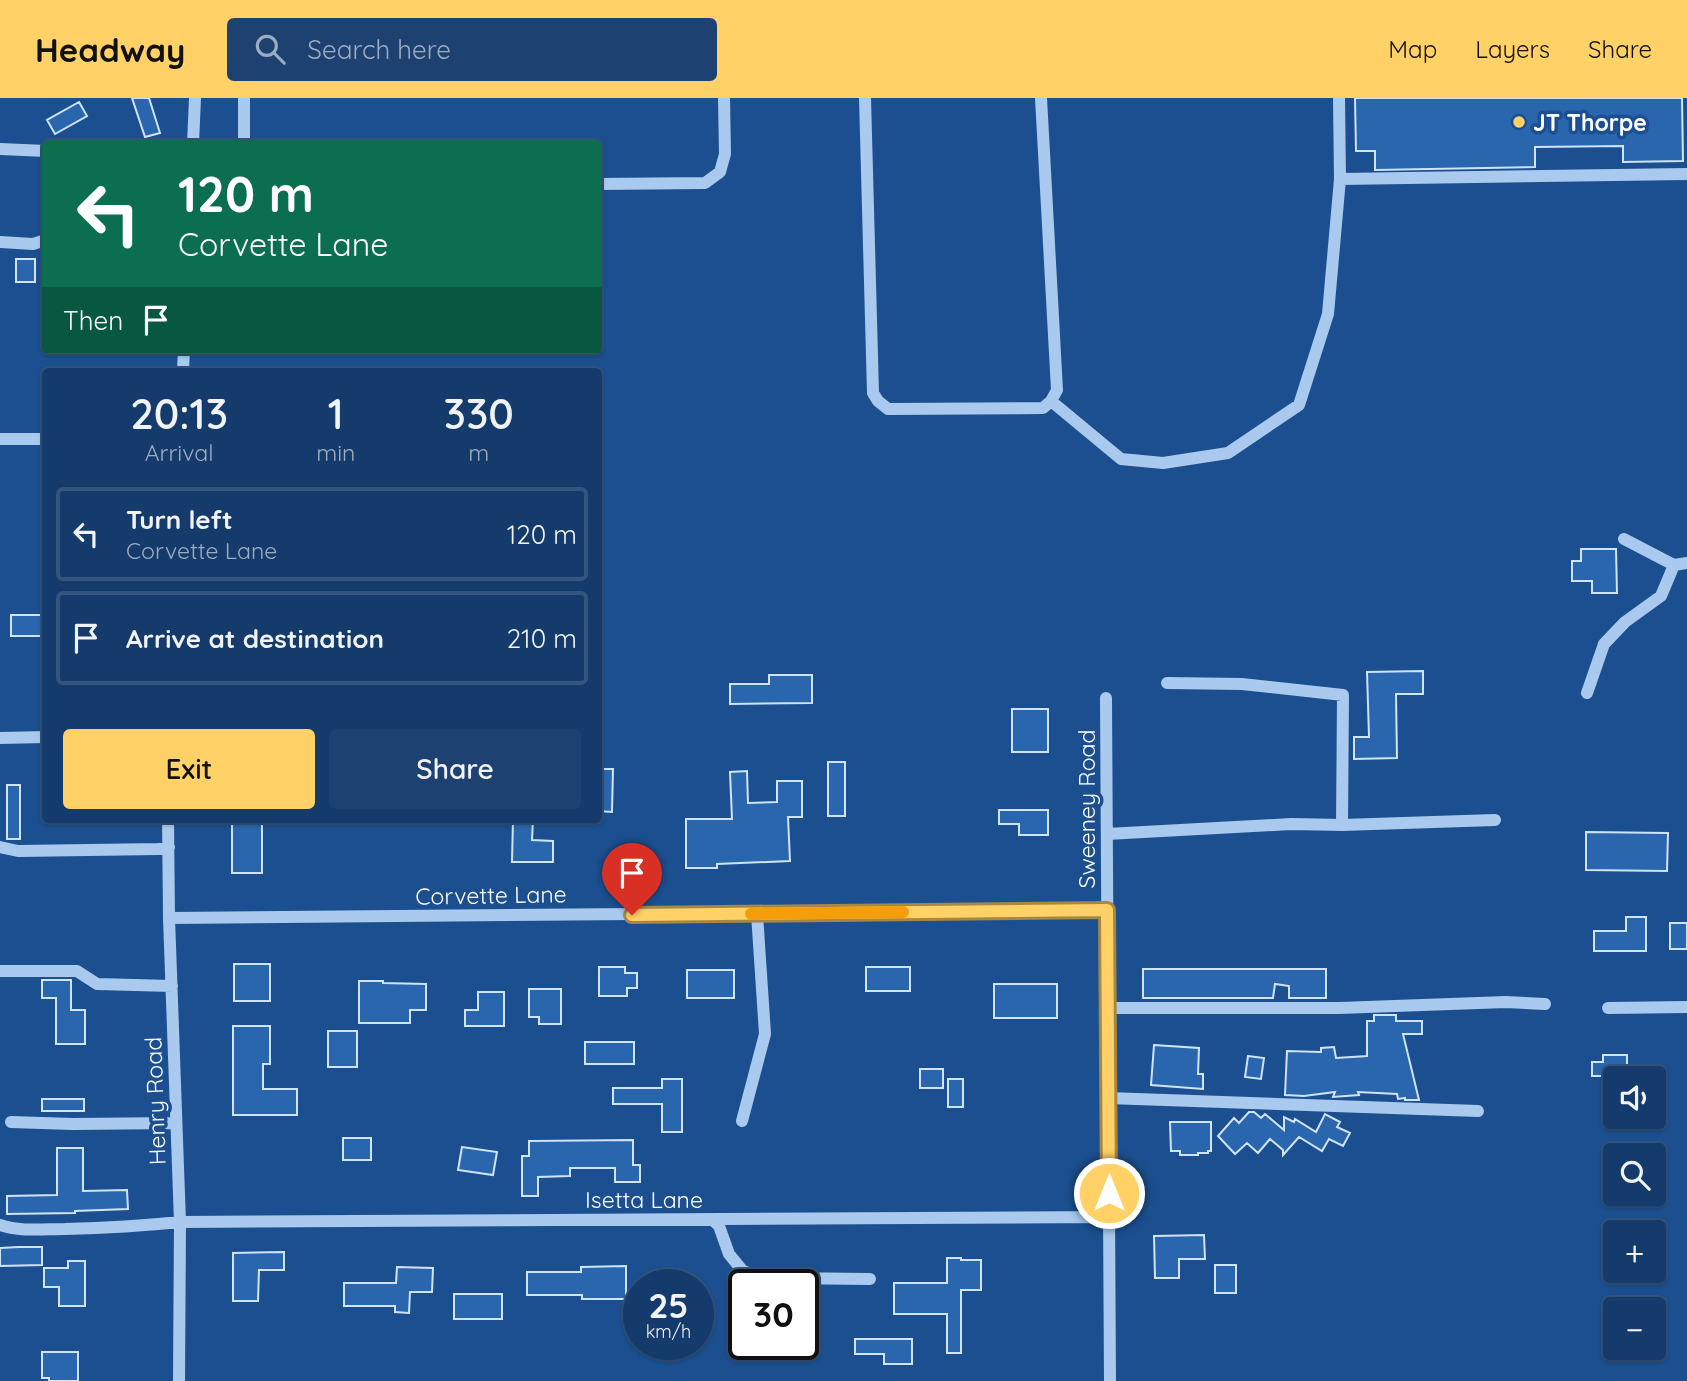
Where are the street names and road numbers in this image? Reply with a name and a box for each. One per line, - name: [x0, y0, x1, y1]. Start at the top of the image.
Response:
- street label: Sweeney Road: [1072, 730, 1101, 888]
- street label: Corvette Lane: [415, 879, 567, 911]
- street label: Henry Road: [138, 1036, 172, 1166]
- street label: Isetta Lane: [585, 1185, 703, 1214]

